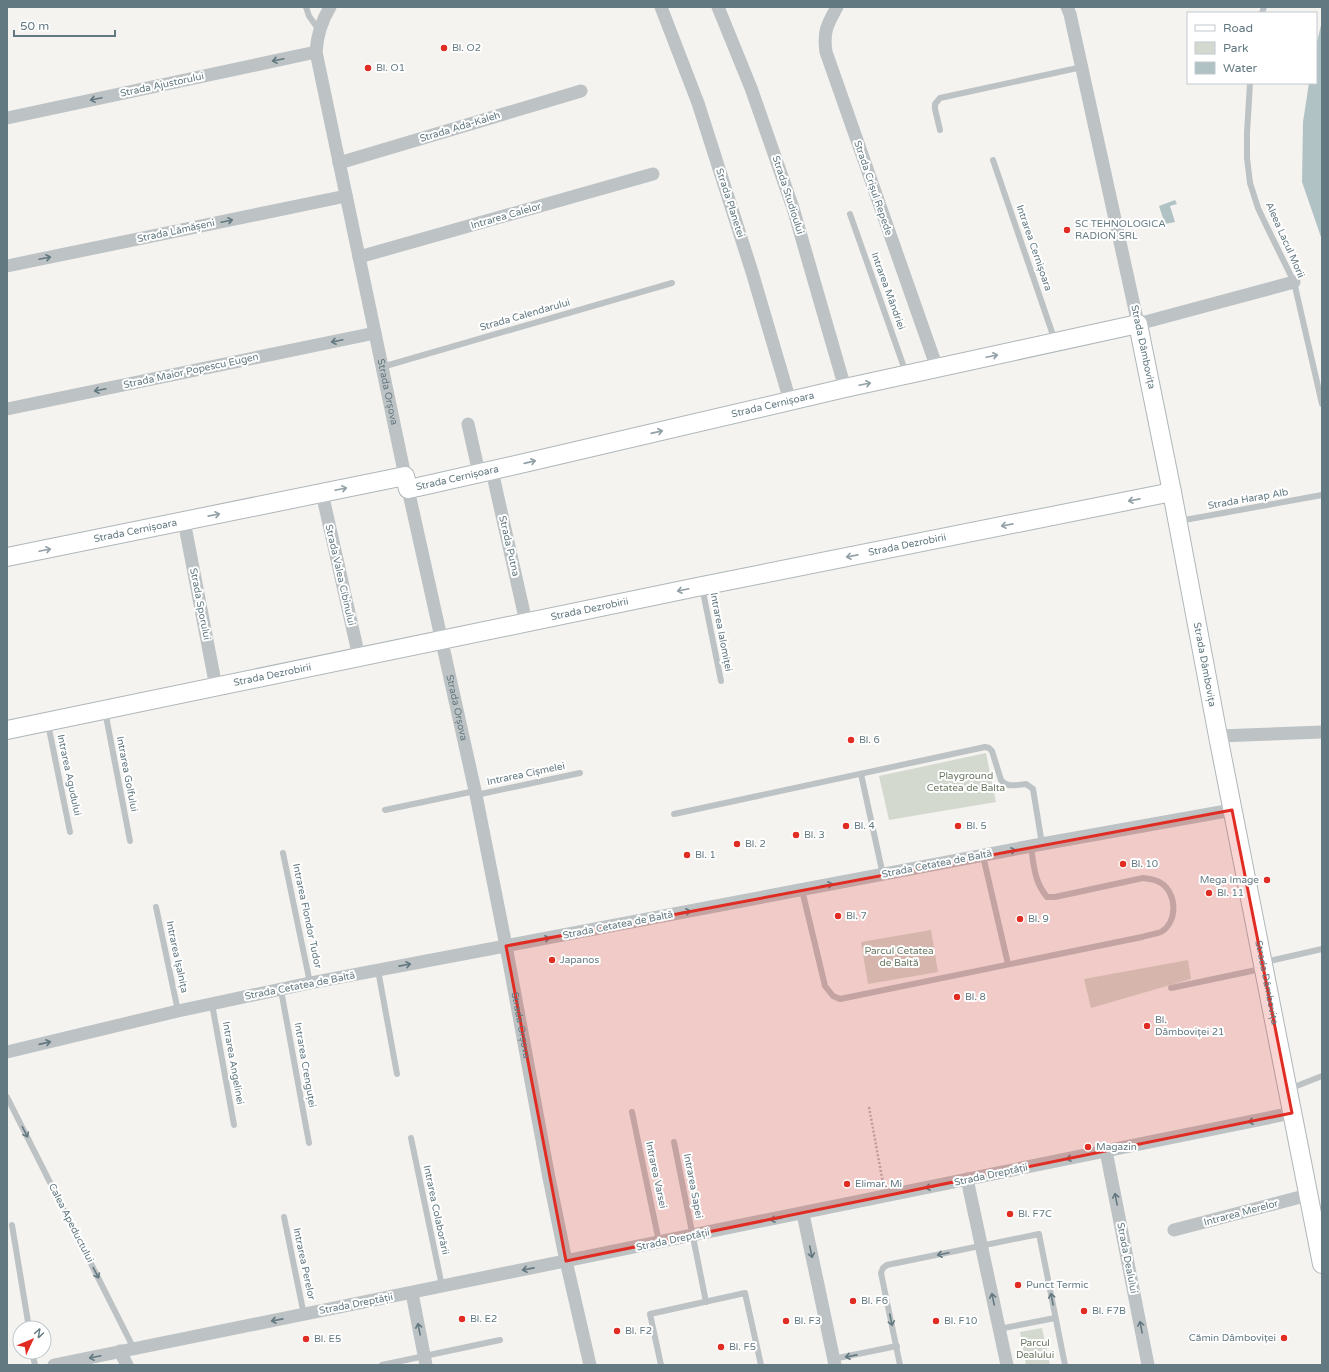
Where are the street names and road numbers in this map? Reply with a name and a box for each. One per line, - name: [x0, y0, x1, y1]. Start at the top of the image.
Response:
- street label: Strada Ajustorului: [119, 70, 205, 100]
- street label: Strada Ada-Kaleh: [418, 109, 502, 145]
- street label: Strada Crișul Repede: [851, 139, 895, 237]
- street label: Strada Studioului: [770, 154, 806, 236]
- street label: Strada Planetei: [713, 167, 747, 239]
- street label: Intrarea Calelor: [469, 200, 543, 232]
- street label: Aleea Lacul Morii: [1263, 200, 1307, 280]
- street label: Intrarea Cernișoara: [1014, 203, 1054, 293]
- street label: Strada Lămășeni: [136, 217, 216, 245]
- street label: Intrarea Mândriei: [868, 251, 908, 331]
- street label: Strada Calendarului: [478, 296, 572, 334]
- street label: Strada Dâmbovița: [1128, 304, 1158, 390]
- street label: Strada Maior Popescu Eugen: [122, 351, 260, 391]
- street label: Strada Orșova: [375, 358, 400, 426]
- street label: Strada Cernișoara: [730, 389, 816, 420]
- street label: Strada Cernișoara: [415, 463, 500, 493]
- street label: Strada Harap Alb: [1207, 486, 1289, 512]
- street label: Strada Putna: [496, 514, 522, 578]
- street label: Strada Cernișoara: [93, 517, 178, 545]
- street label: Strada Valea Cibinului: [323, 523, 357, 627]
- street label: Strada Dezrobirii: [867, 531, 947, 559]
- street label: Strada Sporului: [187, 567, 213, 641]
- street label: Intrarea Ialomiței: [707, 592, 735, 672]
- street label: Strada Dezrobirii: [550, 595, 630, 623]
- street label: Strada Dâmbovița: [1191, 621, 1218, 708]
- street label: Strada Dezrobirii: [232, 661, 312, 689]
- street label: Strada Orșova: [443, 673, 470, 742]
- street label: Intrarea Agudului: [55, 733, 83, 817]
- street label: Intrarea Golfului: [114, 735, 140, 813]
- street label: Intrarea Cișmelei: [486, 760, 566, 788]
- street label: Strada Cetatea de Baltă: [881, 847, 993, 881]
- street label: Intrarea Flondor Tudor: [290, 862, 324, 970]
- street label: Strada Cetatea de Baltă: [562, 908, 674, 942]
- street label: Intrarea Ișalnița: [164, 920, 190, 994]
- street label: Strada Dâmbovița: [1252, 939, 1281, 1026]
- street label: Strada Cetatea de Baltă: [244, 969, 356, 1003]
- street label: Strada Orșova: [509, 991, 533, 1059]
- street label: Intrarea Angelinei: [220, 1020, 246, 1106]
- street label: Intrarea Crenguței: [292, 1022, 318, 1108]
- street label: Intrarea Varsei: [643, 1140, 669, 1210]
- street label: Intrarea Sapei: [681, 1153, 705, 1219]
- street label: Strada Dreptății: [953, 1161, 1029, 1189]
- street label: Intrarea Colaborării: [421, 1164, 451, 1256]
- street label: Calea Apeductului: [46, 1182, 96, 1264]
- street label: Intrarea Merelor: [1203, 1197, 1280, 1229]
- street label: Strada Dealului: [1114, 1222, 1140, 1294]
- street label: Strada Dreptății: [635, 1226, 711, 1254]
- street label: Intrarea Perelor: [290, 1227, 318, 1301]
- street label: Strada Dreptății: [318, 1291, 394, 1317]

